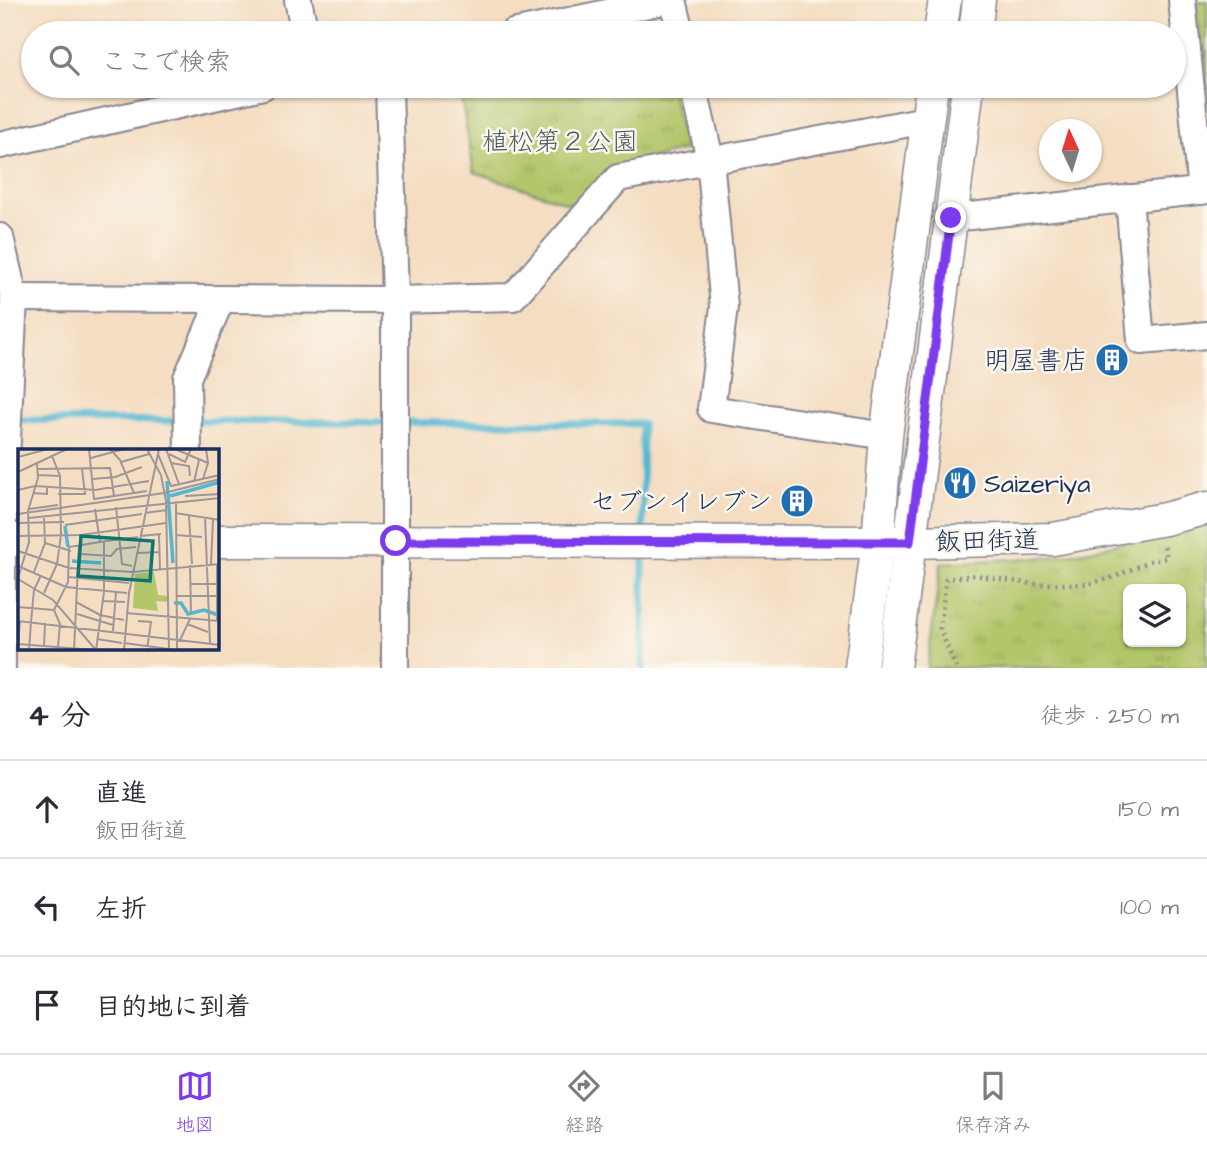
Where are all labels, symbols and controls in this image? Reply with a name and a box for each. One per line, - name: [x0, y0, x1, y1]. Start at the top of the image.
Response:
- search box: [21, 21, 1186, 98]
- icon: search: [45, 41, 83, 79]
- text: ここで検索: [101, 44, 231, 80]
- north arrow: [1039, 119, 1102, 182]
- park label: 植松第２公園: [482, 124, 638, 160]
- route end: [935, 202, 966, 233]
- building icon: 明屋書店: [1093, 341, 1131, 379]
- place label: 明屋書店: [984, 343, 1088, 379]
- inset map: [18, 449, 219, 650]
- restaurant icon: Saizeriya: [941, 464, 979, 502]
- place label: Saizeriya: [984, 466, 1091, 504]
- building icon: セブンイレブン: [778, 482, 816, 520]
- place label: セブンイレブン: [590, 484, 772, 520]
- street label: 飯田街道: [935, 522, 1039, 560]
- route start: [380, 525, 411, 556]
- map controls: [1123, 584, 1186, 647]
- button: layers: [1123, 584, 1186, 647]
- text: 4 分: [28, 695, 90, 737]
- text: 徒歩 · 250 m: [1040, 700, 1179, 732]
- text: 直進: [95, 775, 147, 811]
- icon: ahead: [28, 790, 66, 828]
- text: 150 m: [1118, 793, 1179, 825]
- text: 飯田街道: [95, 815, 187, 847]
- icon: left: [28, 888, 66, 926]
- text: 左折: [95, 891, 147, 927]
- text: 100 m: [1120, 891, 1179, 923]
- icon: arrive: [28, 986, 66, 1024]
- text: 目的地に到着: [95, 989, 251, 1025]
- tab: 地図: [176, 1067, 214, 1139]
- tab: 経路: [565, 1067, 603, 1139]
- tab: 保存済み: [955, 1067, 1031, 1139]

